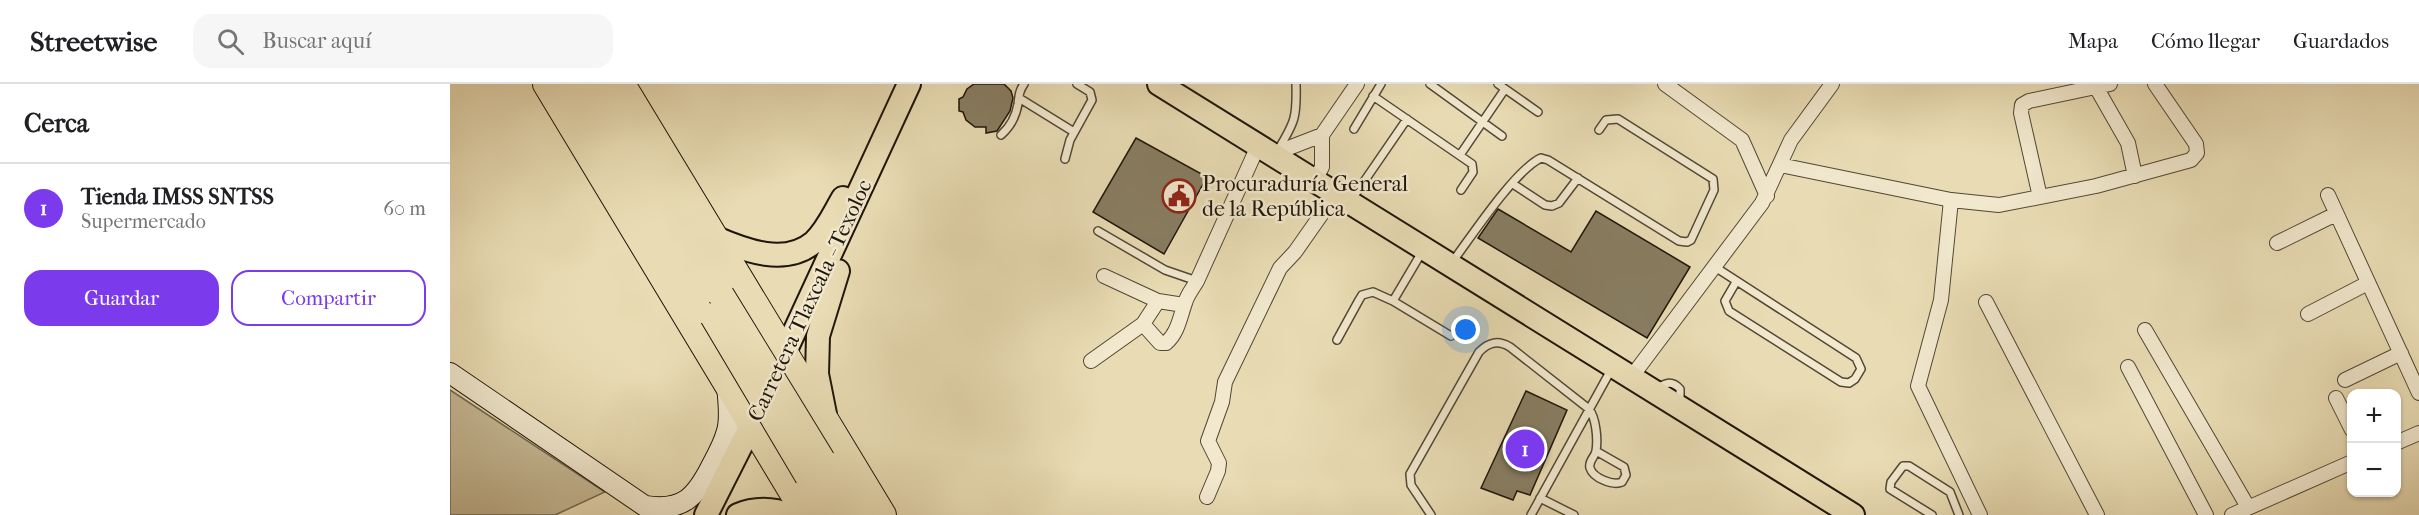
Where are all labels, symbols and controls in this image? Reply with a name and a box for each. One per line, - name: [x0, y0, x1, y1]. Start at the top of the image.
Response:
- search box: [193, 14, 613, 68]
- text: Streetwise: [30, 25, 157, 58]
- icon: search: [214, 25, 247, 58]
- text: Buscar aquí: [262, 28, 372, 54]
- text: Mapa: [2068, 29, 2118, 53]
- text: Cómo llegar: [2151, 29, 2260, 53]
- text: Guardados: [2293, 29, 2389, 53]
- text: Cerca: [24, 108, 89, 139]
- place label: Procuraduría General de la República: [1202, 171, 1408, 222]
- street label: Carretera Tlaxcala - Texoloc: [742, 175, 878, 425]
- public building icon: Procuraduría General de la República: [1161, 178, 1197, 214]
- text: Tienda IMSS SNTSS: [81, 184, 274, 210]
- text: 1: [40, 197, 47, 220]
- text: 60 m: [383, 197, 426, 220]
- text: Supermercado: [81, 210, 206, 233]
- button: Guardar: [24, 270, 219, 326]
- button: Compartir: [231, 270, 426, 326]
- your location: [1451, 315, 1480, 344]
- map controls: [2347, 389, 2401, 497]
- button: +: [2347, 389, 2401, 443]
- pin: 1: [1506, 426, 1544, 472]
- button: −: [2347, 443, 2401, 497]

